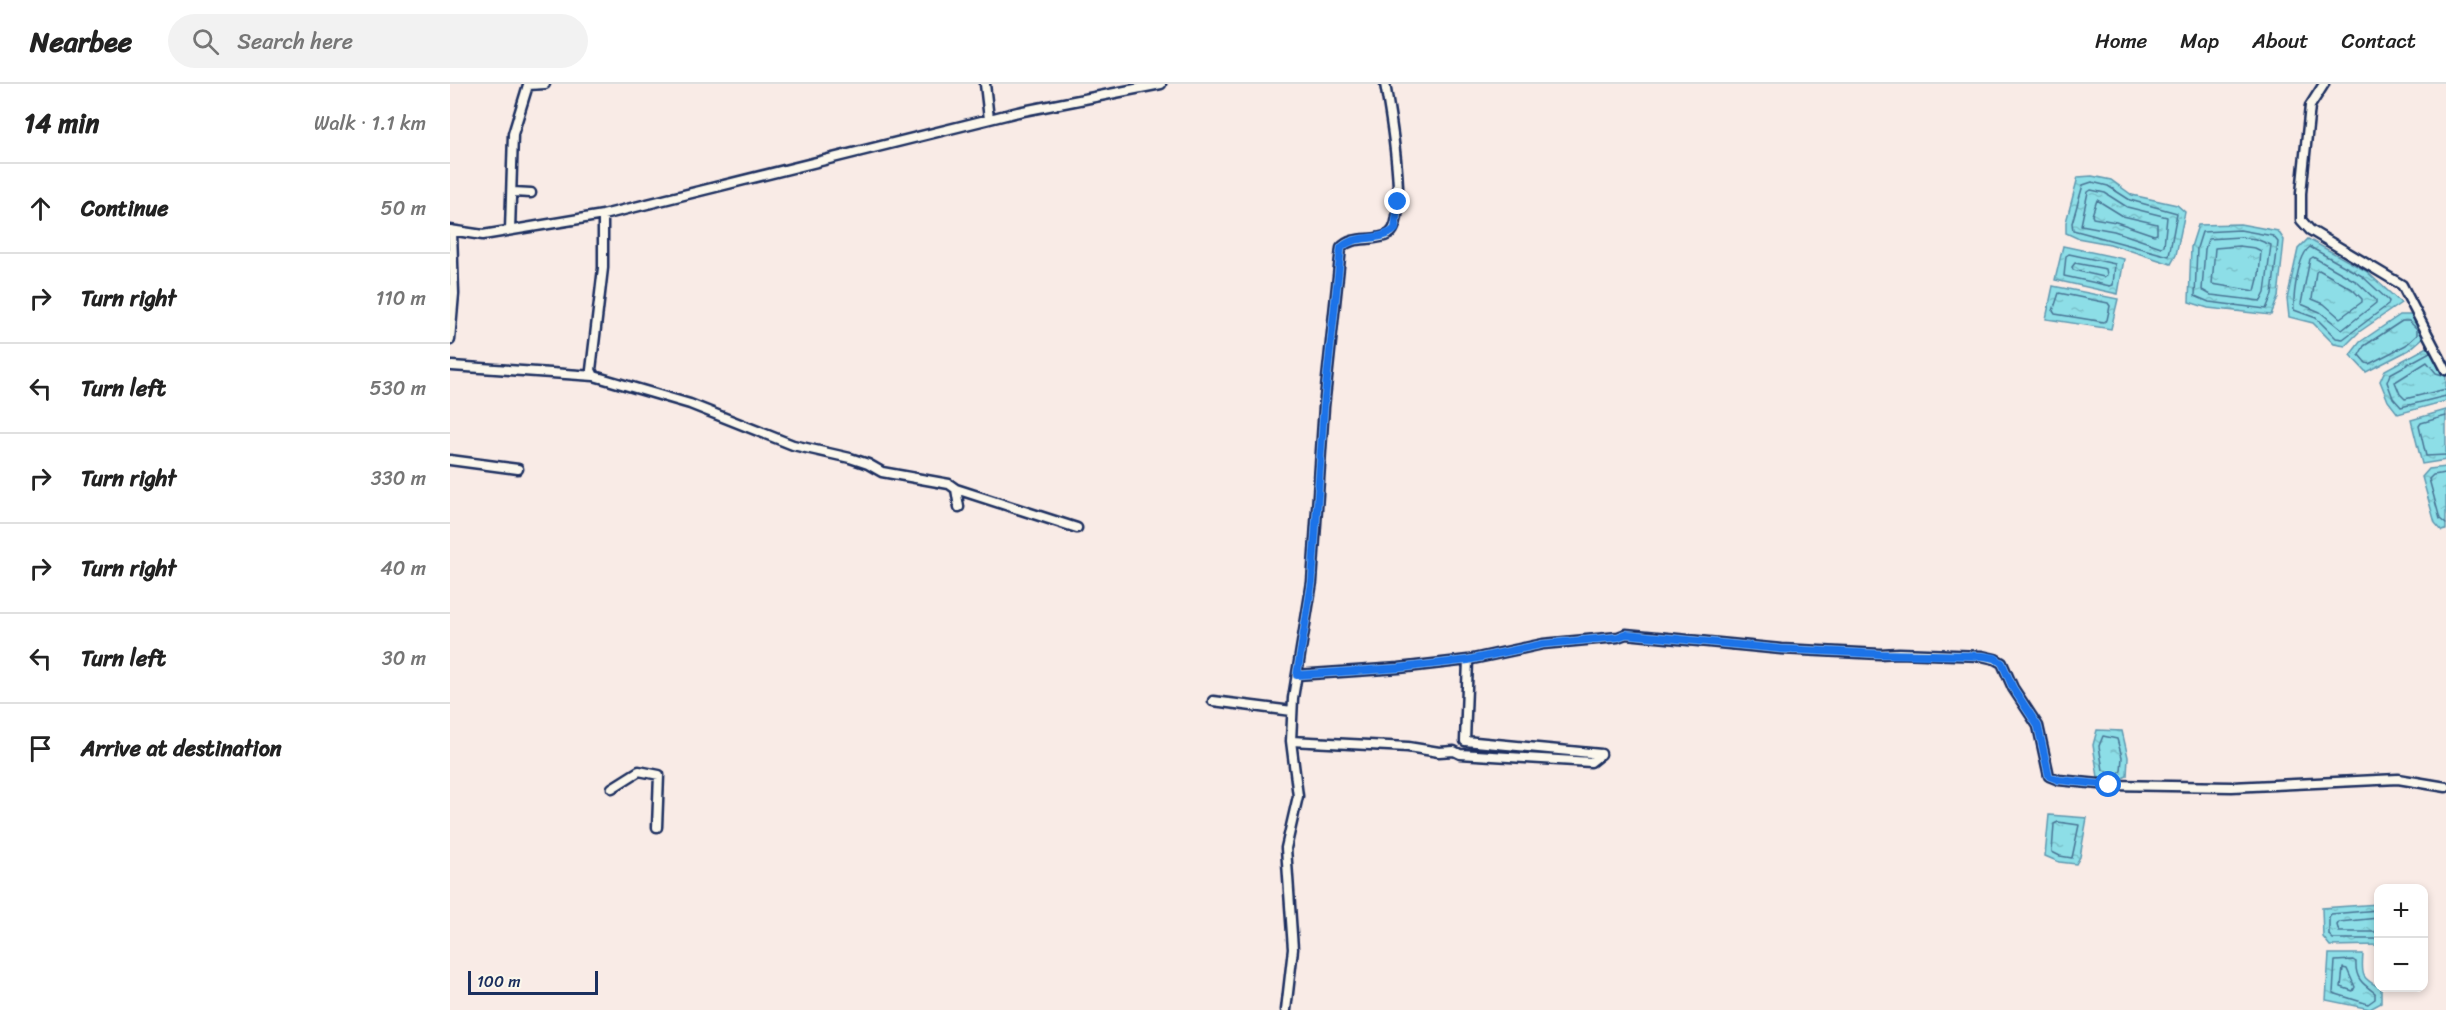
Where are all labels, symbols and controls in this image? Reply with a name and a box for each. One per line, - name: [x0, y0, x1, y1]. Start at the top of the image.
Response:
- search box: [168, 14, 588, 68]
- text: Nearbee: [30, 17, 132, 66]
- text: Search here: [237, 22, 353, 61]
- text: Home: [2095, 22, 2147, 60]
- text: Map: [2180, 22, 2219, 60]
- text: About: [2252, 22, 2309, 60]
- text: Contact: [2342, 22, 2416, 60]
- icon: search: [189, 25, 222, 58]
- text: 14 min: [24, 100, 99, 146]
- text: Walk · 1.1 km: [314, 106, 426, 141]
- route end: [1384, 188, 1410, 214]
- text: Continue: [81, 189, 169, 228]
- text: 50 m: [381, 191, 426, 226]
- icon: ahead: [24, 192, 57, 225]
- text: Turn right: [81, 279, 176, 318]
- text: 110 m: [376, 281, 426, 316]
- icon: right: [24, 282, 57, 315]
- text: Turn left: [81, 369, 166, 408]
- text: 530 m: [370, 371, 426, 406]
- icon: left: [24, 372, 57, 405]
- text: Turn right: [81, 459, 176, 498]
- text: 330 m: [371, 461, 426, 496]
- icon: right: [24, 462, 57, 495]
- text: Turn right: [81, 549, 176, 588]
- text: 40 m: [380, 551, 426, 586]
- icon: right: [24, 552, 57, 585]
- text: Turn left: [81, 639, 166, 678]
- text: 30 m: [382, 641, 426, 676]
- icon: left: [24, 642, 57, 675]
- text: Arrive at destination: [81, 729, 282, 768]
- icon: arrive: [24, 732, 57, 765]
- route start: [2095, 771, 2121, 797]
- map controls: [2374, 884, 2428, 992]
- button: +: [2374, 884, 2428, 938]
- button: −: [2374, 938, 2428, 992]
- text: 100 m: [477, 967, 521, 996]
- scale bar: [468, 968, 598, 996]

